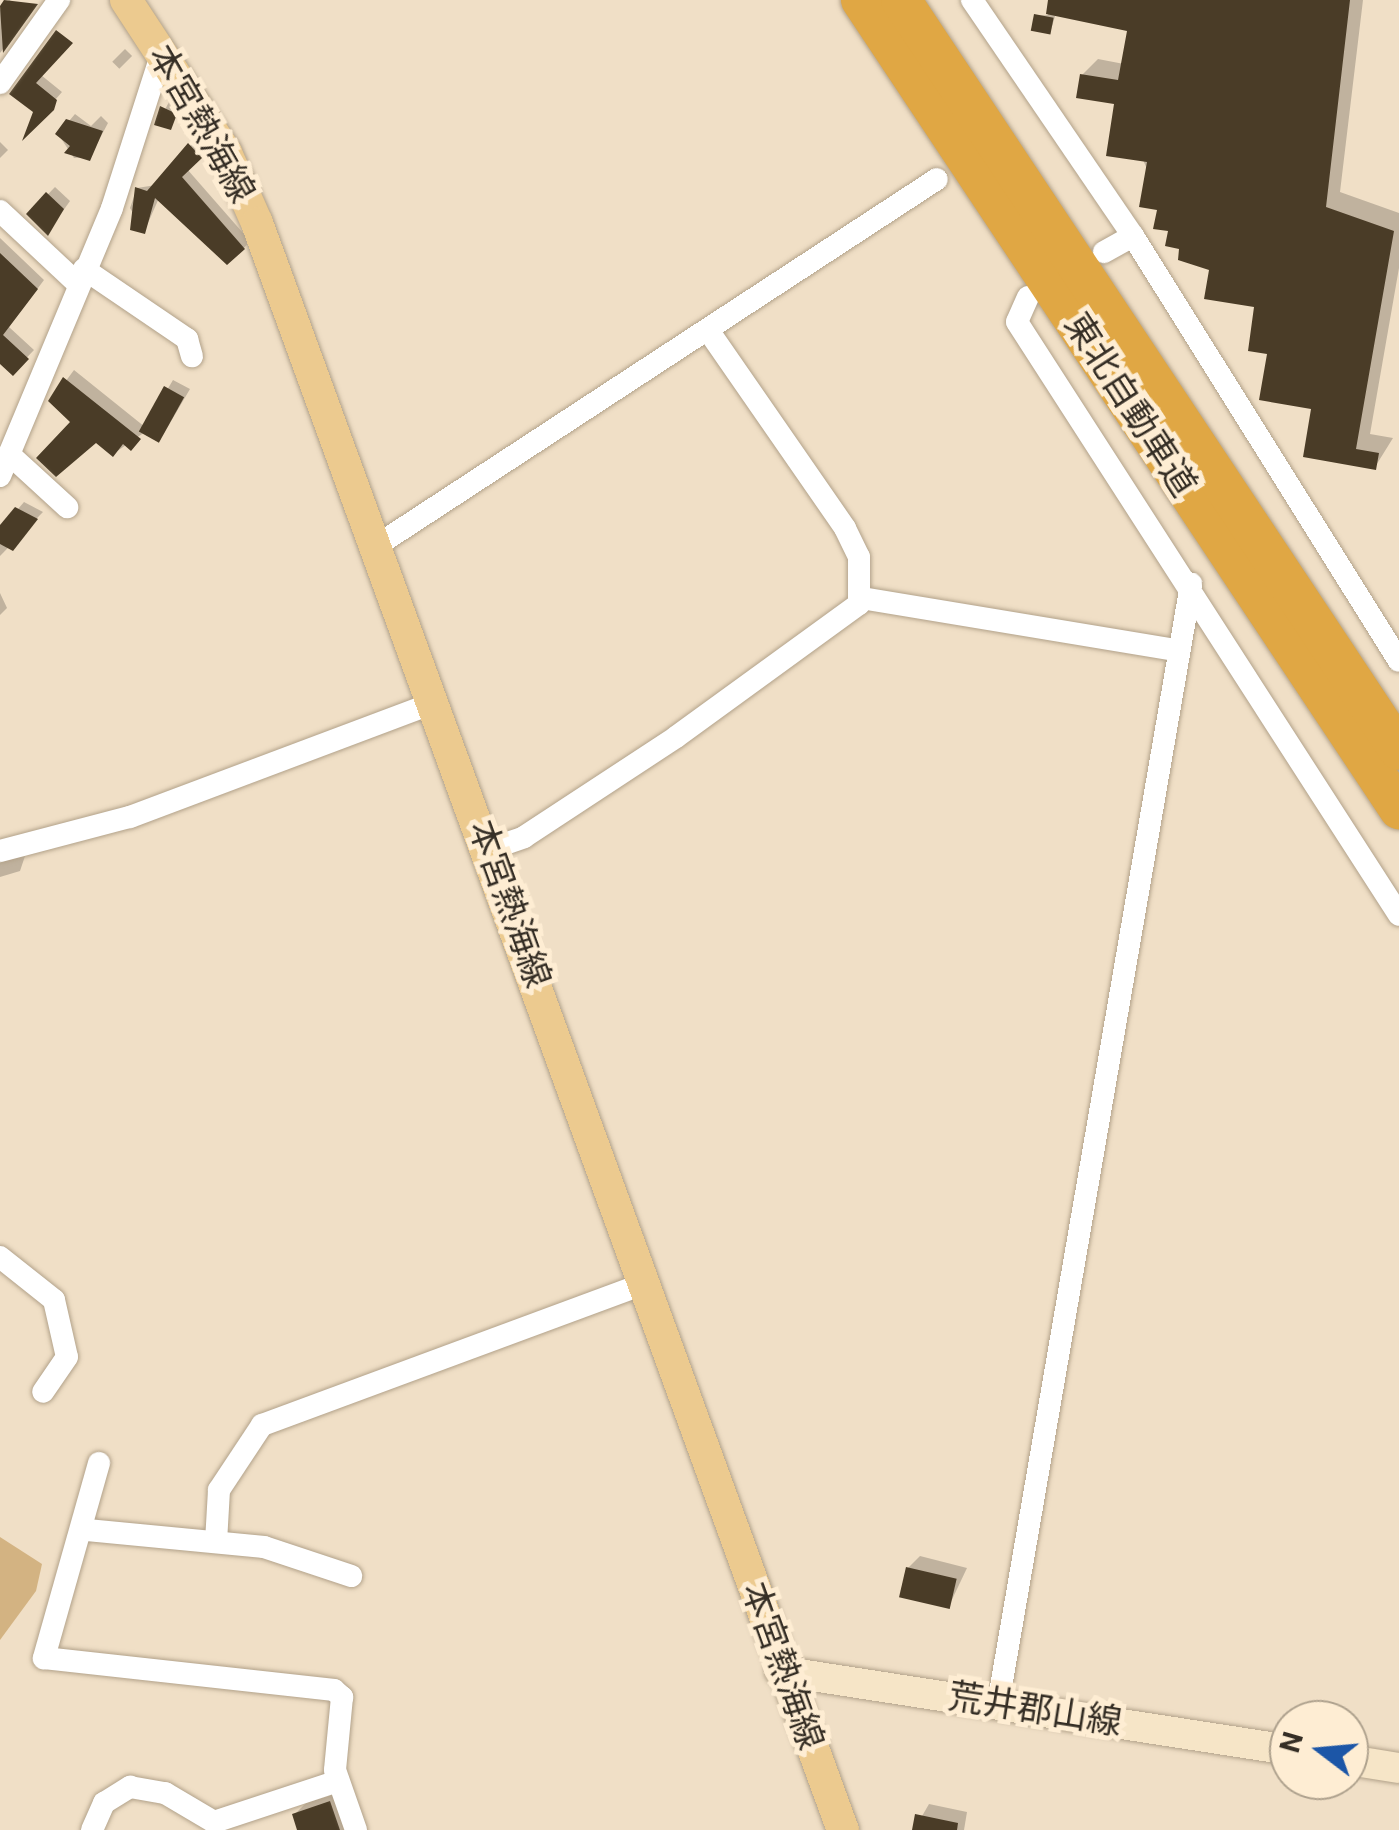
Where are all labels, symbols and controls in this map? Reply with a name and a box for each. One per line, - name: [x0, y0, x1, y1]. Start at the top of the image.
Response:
- street label: 本宮熱海線: [139, 38, 263, 210]
- street label: 東北自動車道: [1055, 306, 1205, 504]
- street label: 本宮熱海線: [459, 815, 559, 993]
- street label: 本宮熱海線: [732, 1577, 832, 1755]
- street label: 荒井郡山線: [945, 1676, 1125, 1744]
- north arrow: [1269, 1700, 1369, 1800]
- text: N: [1273, 1728, 1310, 1756]

